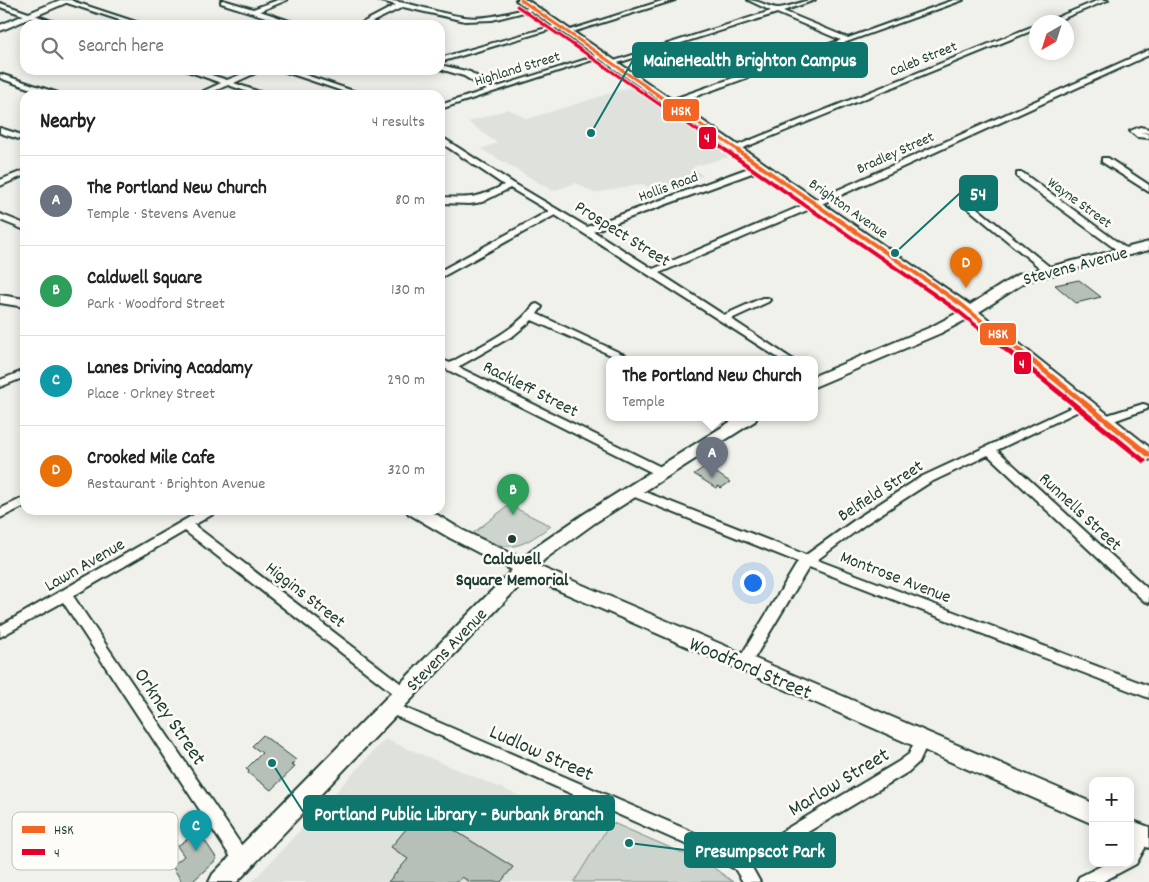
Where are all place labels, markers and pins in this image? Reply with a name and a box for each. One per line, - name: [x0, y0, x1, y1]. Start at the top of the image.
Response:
- callout: MaineHealth Brighton Campus: [633, 43, 867, 77]
- callout: 54: [960, 176, 997, 210]
- pin: D: [950, 247, 982, 288]
- pin: A: [696, 437, 728, 478]
- pin: B: [497, 474, 529, 515]
- marker: Caldwell Square Memorial: [506, 533, 518, 545]
- place label: Caldwell Square Memorial: [456, 548, 569, 594]
- callout: Portland Public Library - Burbank Branch: [304, 796, 614, 830]
- pin: C: [180, 810, 212, 851]
- callout: Presumpscot Park: [685, 833, 835, 867]

